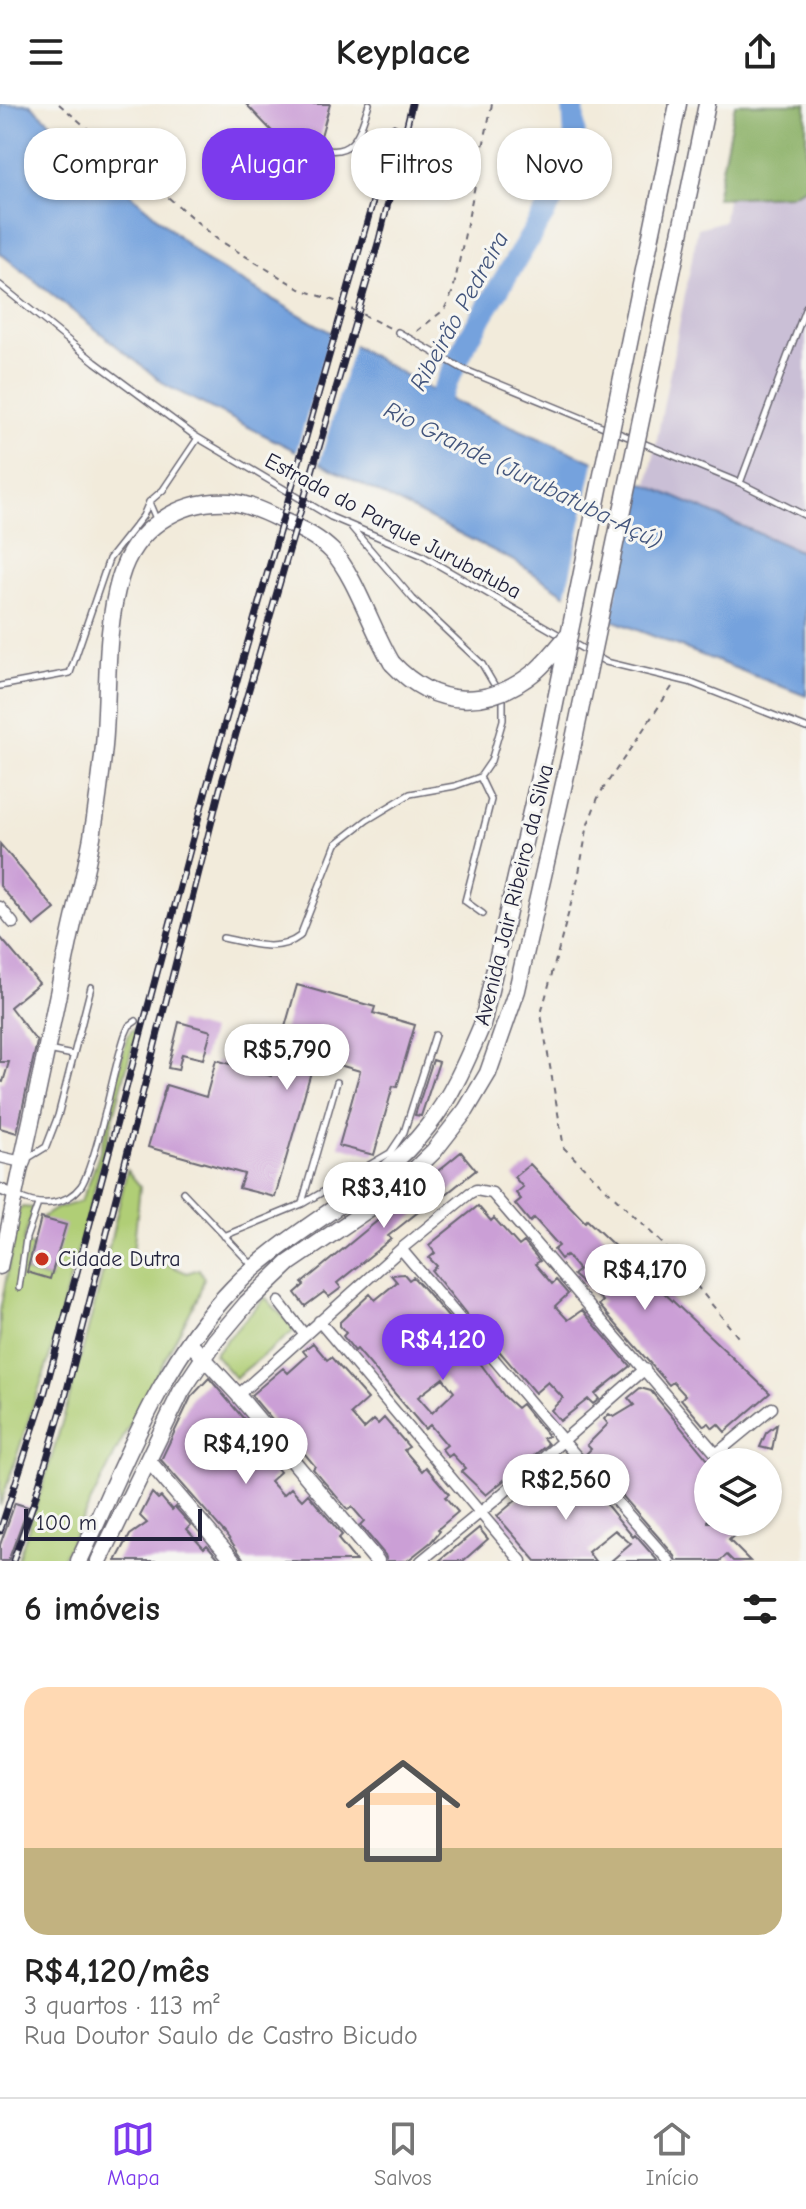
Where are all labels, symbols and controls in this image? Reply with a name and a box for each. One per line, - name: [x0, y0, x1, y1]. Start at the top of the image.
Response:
- icon: menu: [24, 30, 68, 74]
- icon: share: [738, 30, 782, 74]
- text: Keyplace: [336, 32, 470, 73]
- chip: Comprar: [24, 128, 186, 200]
- chip: Alugar: [202, 128, 335, 200]
- chip: Filtros: [351, 128, 481, 200]
- chip: Novo: [497, 128, 612, 200]
- water label: Ribeirão Pedreira: [404, 227, 514, 395]
- water label: Rio Grande (Jurubatuba-Açú): [380, 395, 666, 555]
- street label: Estrada do Parque Jurubatuba: [260, 447, 526, 605]
- street label: Avenida Jair Ribeiro da Silva: [469, 762, 559, 1028]
- pin: R$5,790: [213, 1024, 361, 1092]
- text: R$5,790: [242, 1035, 332, 1065]
- pin: R$3,410: [310, 1162, 458, 1230]
- text: R$3,410: [341, 1173, 427, 1203]
- pin: R$4,170: [571, 1244, 719, 1312]
- place label: Cidade Dutra: [58, 1246, 181, 1272]
- marker: Cidade Dutra: [33, 1250, 51, 1268]
- text: R$4,170: [603, 1255, 687, 1285]
- pin: R$4,120: [369, 1314, 517, 1382]
- text: R$4,120: [400, 1325, 486, 1355]
- pin: R$4,190: [172, 1418, 320, 1486]
- text: R$4,190: [203, 1429, 289, 1459]
- map controls: [694, 1448, 782, 1536]
- button: layers: [694, 1448, 782, 1536]
- pin: R$2,560: [492, 1454, 640, 1522]
- text: R$2,560: [520, 1465, 612, 1495]
- scale bar: [24, 1505, 202, 1541]
- text: 100 m: [36, 1510, 97, 1536]
- icon: filters: [738, 1587, 782, 1631]
- text: 6 imóveis: [24, 1589, 160, 1629]
- icon: home: [331, 1739, 475, 1883]
- text: R$4,120/mês: [24, 1951, 210, 1991]
- text: 3 quartos · 113 m²: [24, 1991, 220, 2021]
- text: Rua Doutor Saulo de Castro Bicudo: [24, 2021, 418, 2051]
- tab: Mapa: [107, 2117, 160, 2191]
- tab: Salvos: [374, 2117, 432, 2191]
- tab: Início: [646, 2117, 699, 2191]

